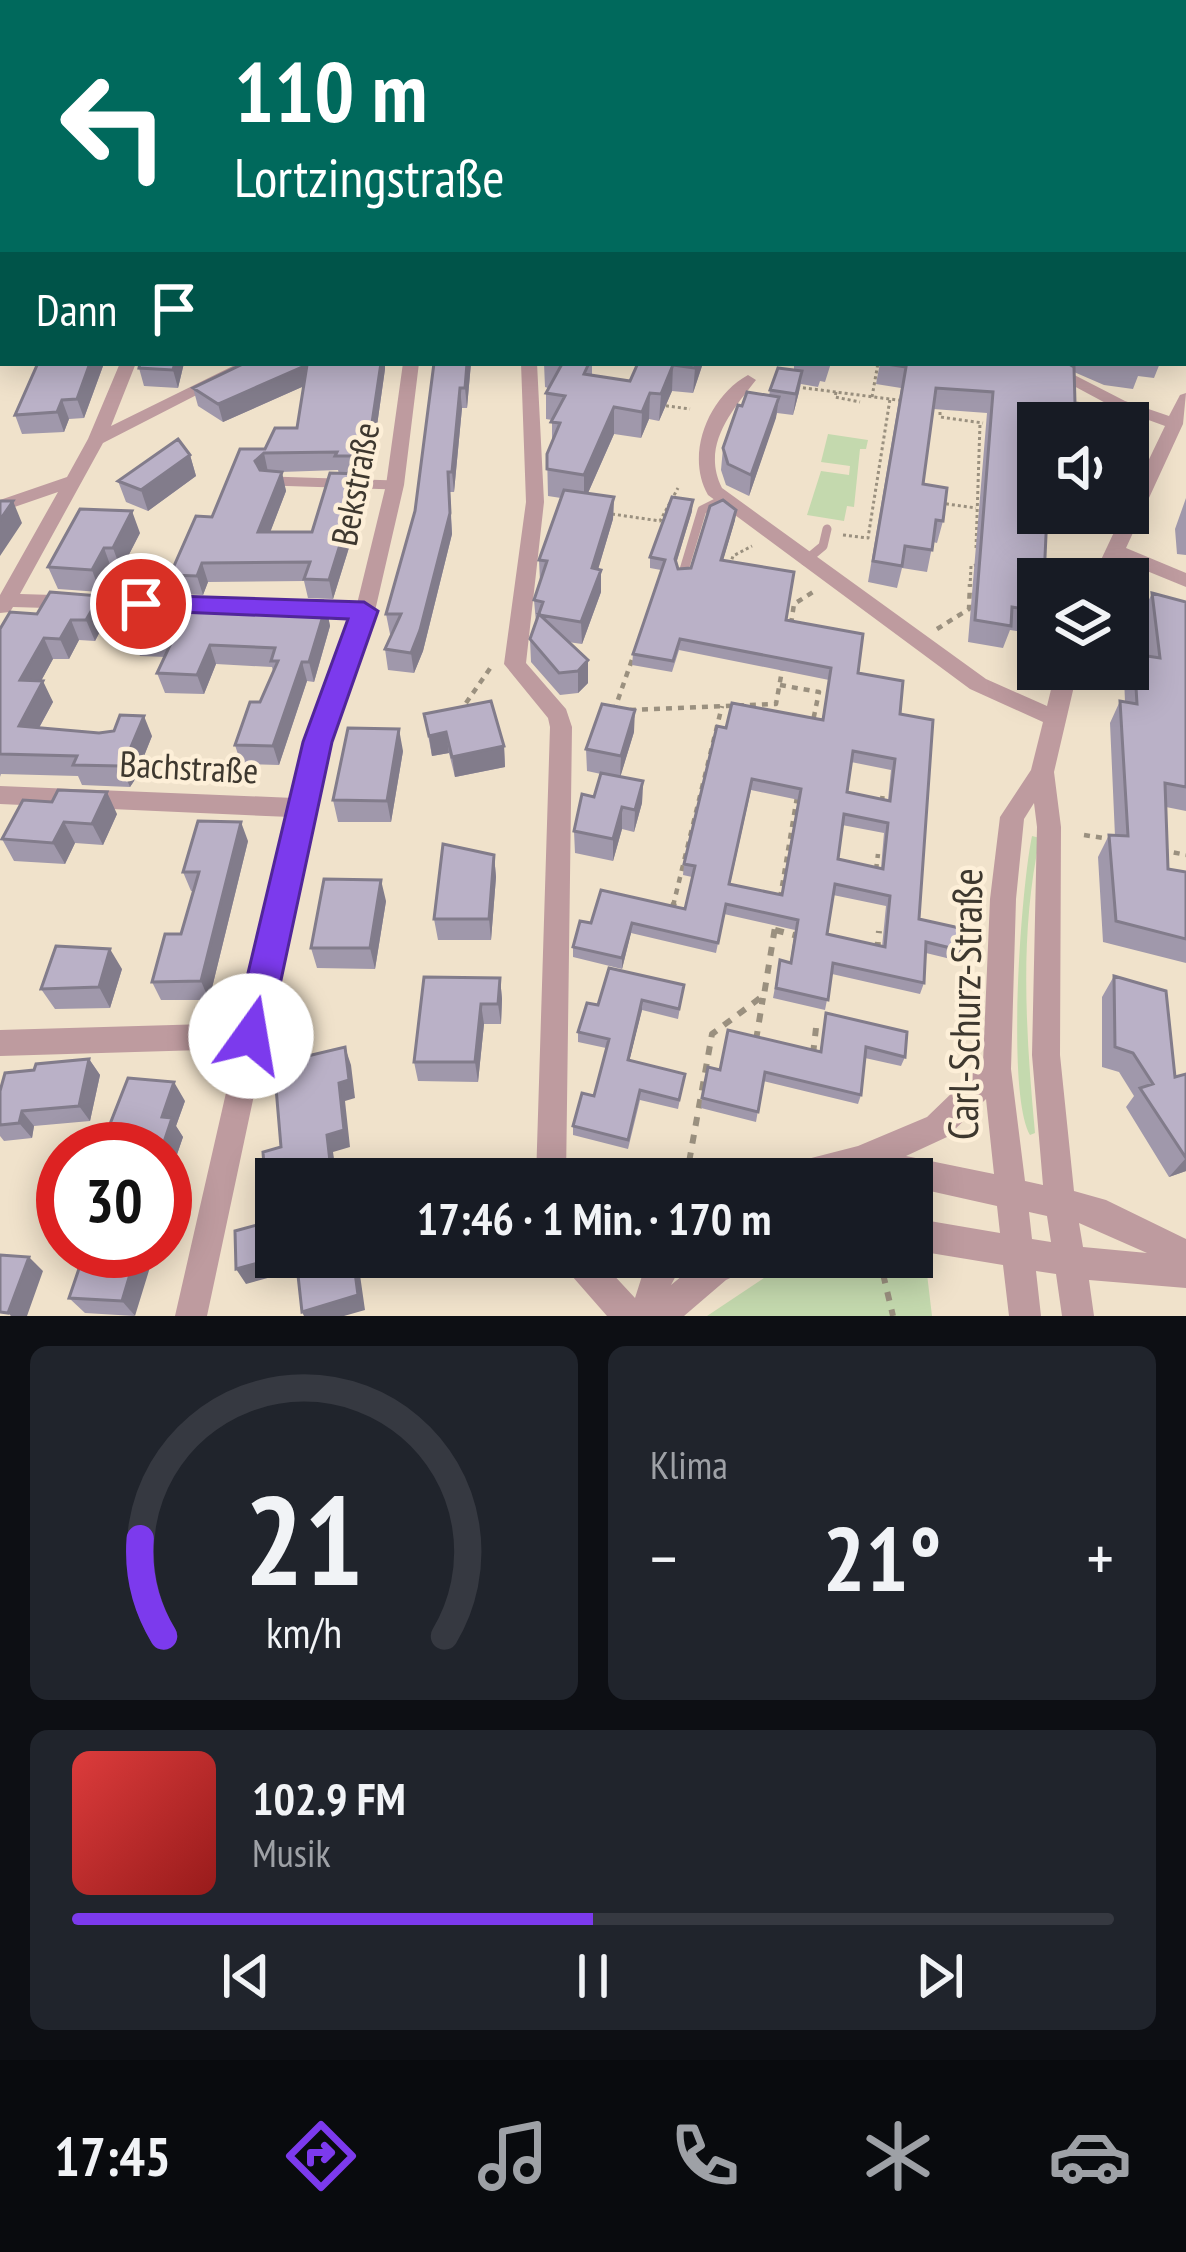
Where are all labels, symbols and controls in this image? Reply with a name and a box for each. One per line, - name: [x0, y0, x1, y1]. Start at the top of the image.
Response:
- text: 110 m: [234, 36, 427, 145]
- icon: left: [36, 48, 192, 204]
- text: Lortzingstraße: [234, 142, 505, 212]
- icon: arrive: [141, 276, 207, 342]
- text: Dann: [36, 280, 117, 338]
- map controls: [1017, 402, 1149, 690]
- button: sound: [1017, 402, 1149, 534]
- street label: Bekstraße: [320, 418, 389, 550]
- pin: [90, 553, 192, 655]
- button: layers: [1017, 558, 1149, 690]
- icon: arrive: [108, 571, 174, 637]
- street label: Bachstraße: [119, 739, 260, 794]
- street label: Carl-Schurz-Straße: [935, 868, 994, 1140]
- position arrow: [188, 973, 314, 1099]
- speed limit sign: 30: [36, 1122, 192, 1278]
- text: 17:46 · 1 Min. · 170 m: [417, 1189, 771, 1247]
- text: Klima: [650, 1439, 728, 1490]
- text: 21: [244, 1458, 364, 1619]
- text: 21°: [823, 1499, 941, 1616]
- text: −: [650, 1515, 677, 1600]
- text: +: [1087, 1515, 1114, 1600]
- text: km/h: [266, 1604, 342, 1660]
- text: 102.9 FM: [252, 1769, 406, 1827]
- text: Musik: [252, 1827, 331, 1878]
- icon: previous: [213, 1943, 279, 2009]
- icon: pause: [560, 1943, 626, 2009]
- icon: next: [907, 1943, 973, 2009]
- icon: directions: [279, 2114, 363, 2198]
- icon: music: [471, 2114, 555, 2198]
- icon: phone: [663, 2114, 747, 2198]
- icon: climate: [856, 2114, 940, 2198]
- icon: car: [1048, 2114, 1132, 2198]
- text: 17:45: [54, 2121, 171, 2191]

